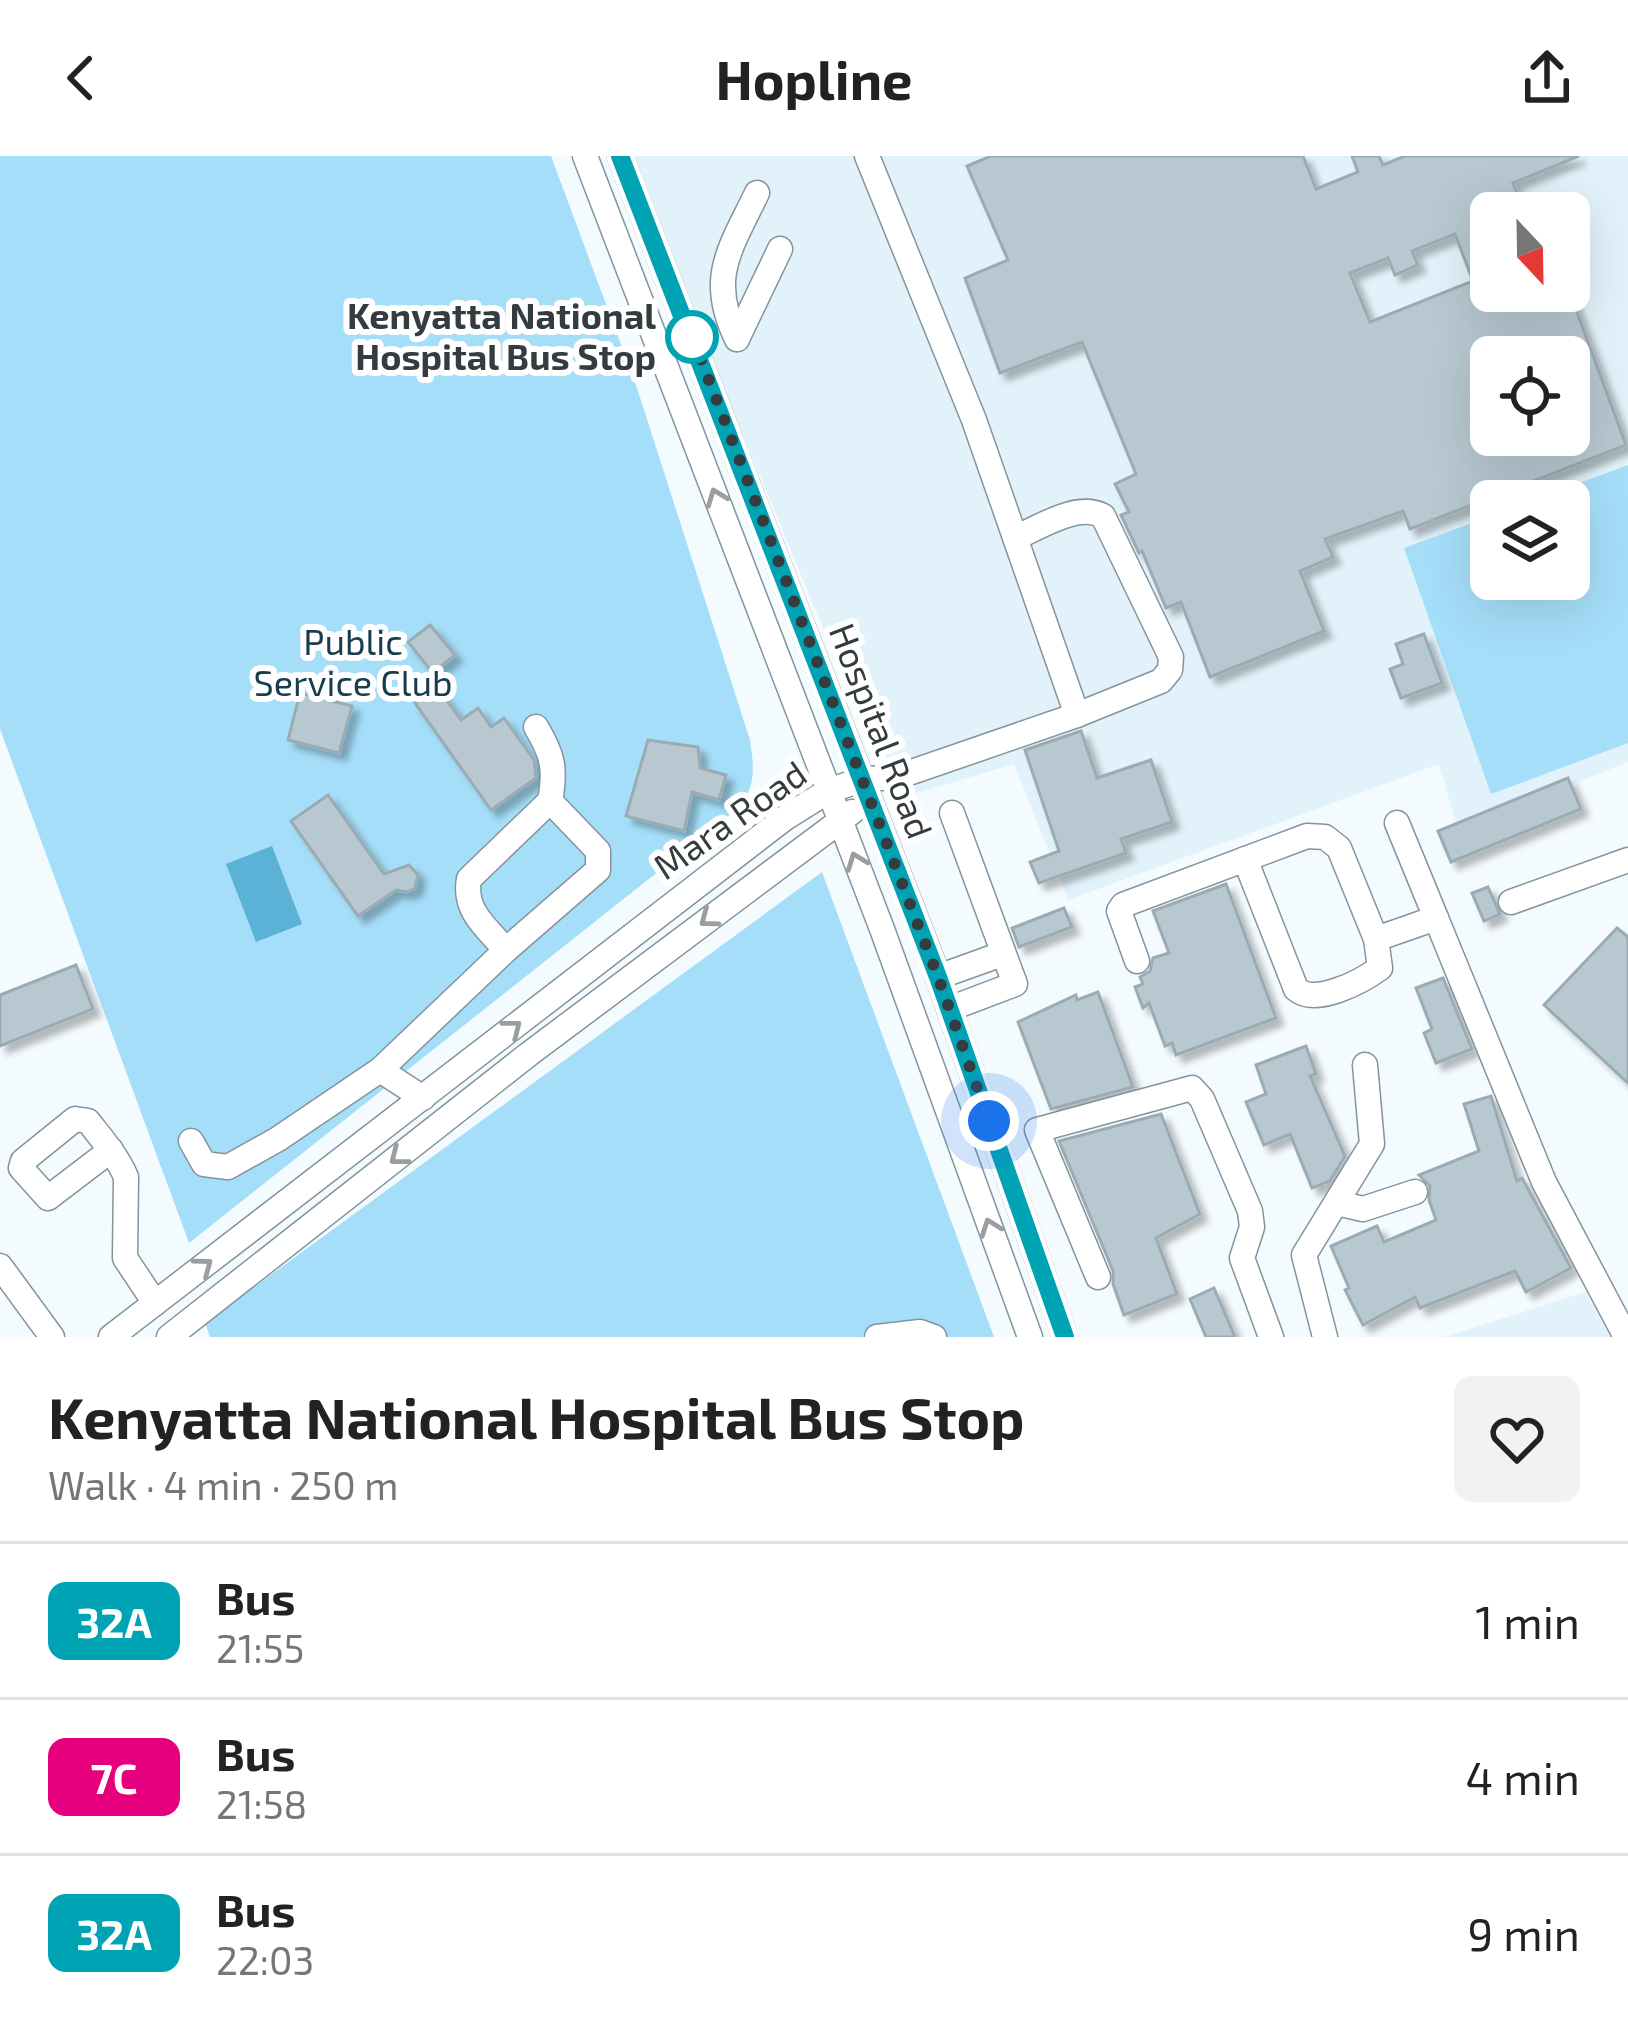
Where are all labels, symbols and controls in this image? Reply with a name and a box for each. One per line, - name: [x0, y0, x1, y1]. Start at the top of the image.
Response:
- icon: back: [48, 45, 114, 111]
- icon: share: [1514, 45, 1580, 111]
- text: Hopline: [715, 46, 913, 111]
- north arrow: [1470, 192, 1590, 312]
- map controls: [1470, 192, 1590, 600]
- place label: Kenyatta National Hospital Bus Stop: [347, 293, 656, 377]
- marker: Kenyatta National Hospital Bus Stop: [667, 312, 717, 362]
- button: locate: [1470, 336, 1590, 456]
- button: layers: [1470, 480, 1590, 600]
- one-way arrow: [705, 488, 730, 509]
- street label: Hospital Road: [822, 617, 943, 844]
- park label: Public Service Club: [254, 619, 452, 703]
- street label: Mara Road: [645, 751, 814, 887]
- one-way arrow: [845, 852, 870, 873]
- one-way arrow: [699, 905, 721, 927]
- one-way arrow: [500, 1021, 522, 1043]
- your location: [959, 1091, 1019, 1151]
- one-way arrow: [390, 1143, 412, 1164]
- one-way arrow: [980, 1218, 1005, 1239]
- one-way arrow: [190, 1259, 212, 1280]
- button: heart: [1454, 1376, 1580, 1502]
- text: Kenyatta National Hospital Bus Stop: [48, 1382, 1024, 1450]
- text: Walk · 4 min · 250 m: [48, 1461, 399, 1508]
- text: Bus: [216, 1570, 295, 1624]
- text: 1 min: [1475, 1594, 1580, 1648]
- text: 32A: [76, 1596, 152, 1646]
- text: 21:55: [216, 1624, 304, 1671]
- text: Bus: [216, 1726, 295, 1780]
- text: 4 min: [1466, 1750, 1580, 1804]
- text: 7C: [91, 1752, 137, 1802]
- text: 21:58: [216, 1780, 307, 1827]
- text: Bus: [216, 1882, 295, 1936]
- text: 9 min: [1467, 1906, 1580, 1960]
- text: 32A: [76, 1908, 152, 1958]
- text: 22:03: [216, 1936, 314, 1983]

